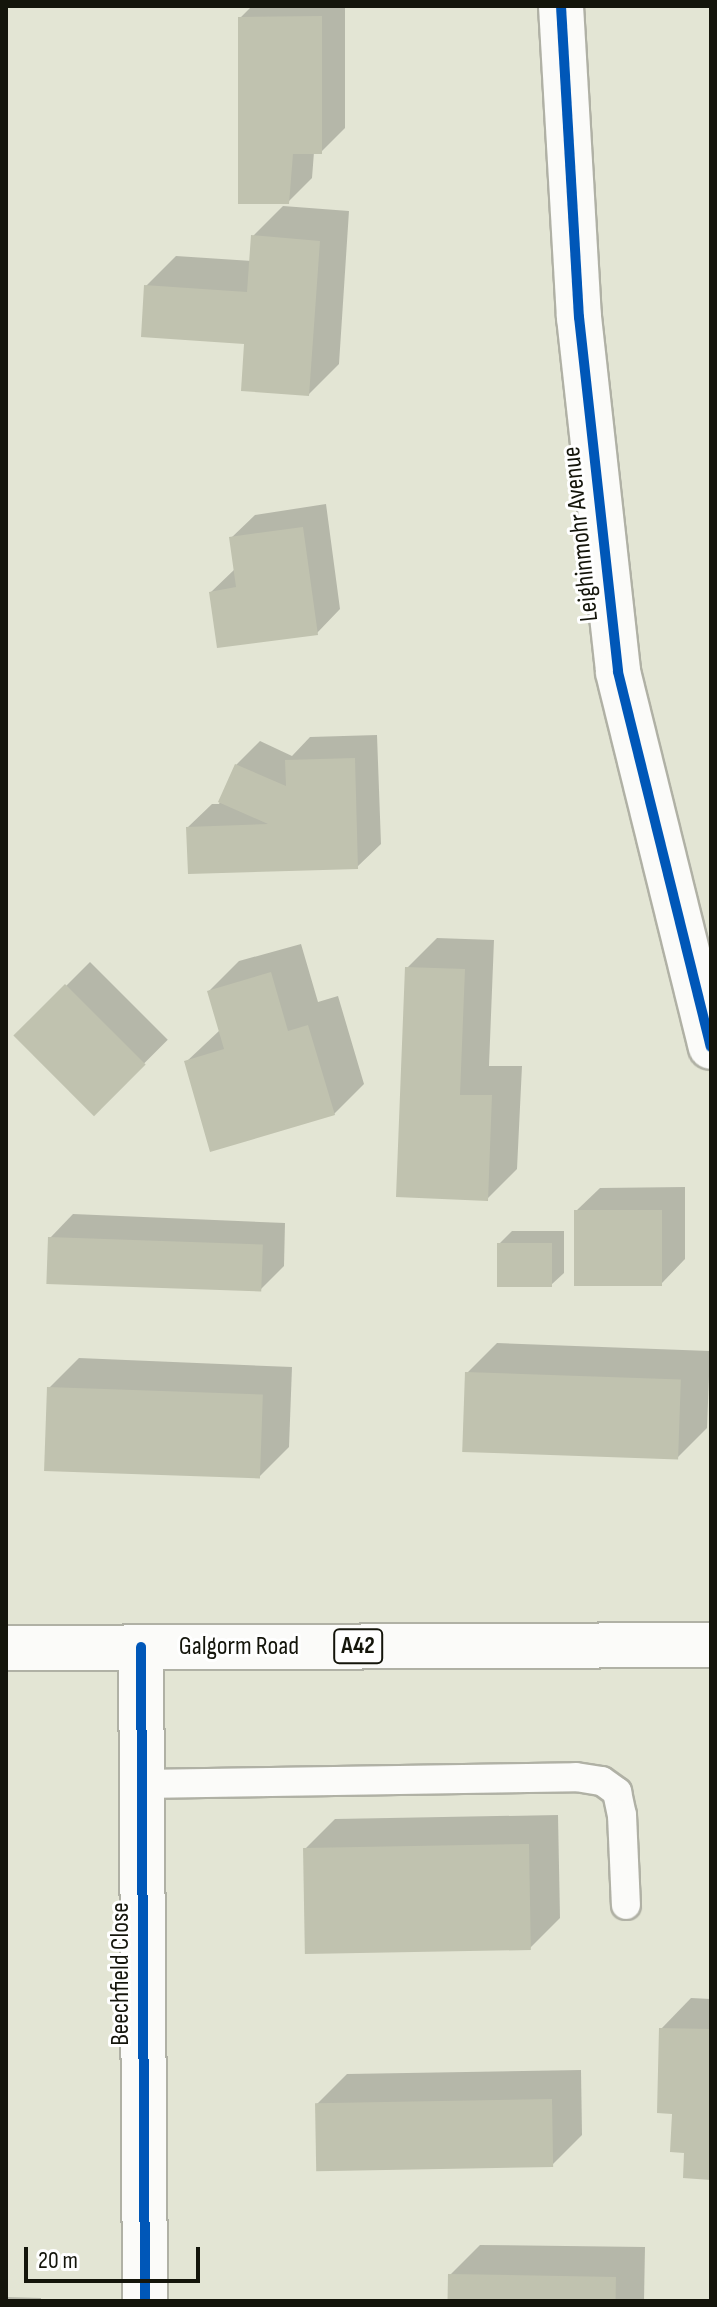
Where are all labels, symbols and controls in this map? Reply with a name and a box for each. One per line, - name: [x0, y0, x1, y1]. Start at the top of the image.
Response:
- street label: Leighinmohr Avenue: [556, 445, 606, 623]
- road number: A42: [332, 1626, 384, 1666]
- street label: Galgorm Road: [179, 1631, 299, 1663]
- street label: Beechfield Close: [105, 1902, 137, 2046]
- scale bar: [28, 2231, 204, 2281]
- text: 20 m: [38, 2246, 78, 2275]

